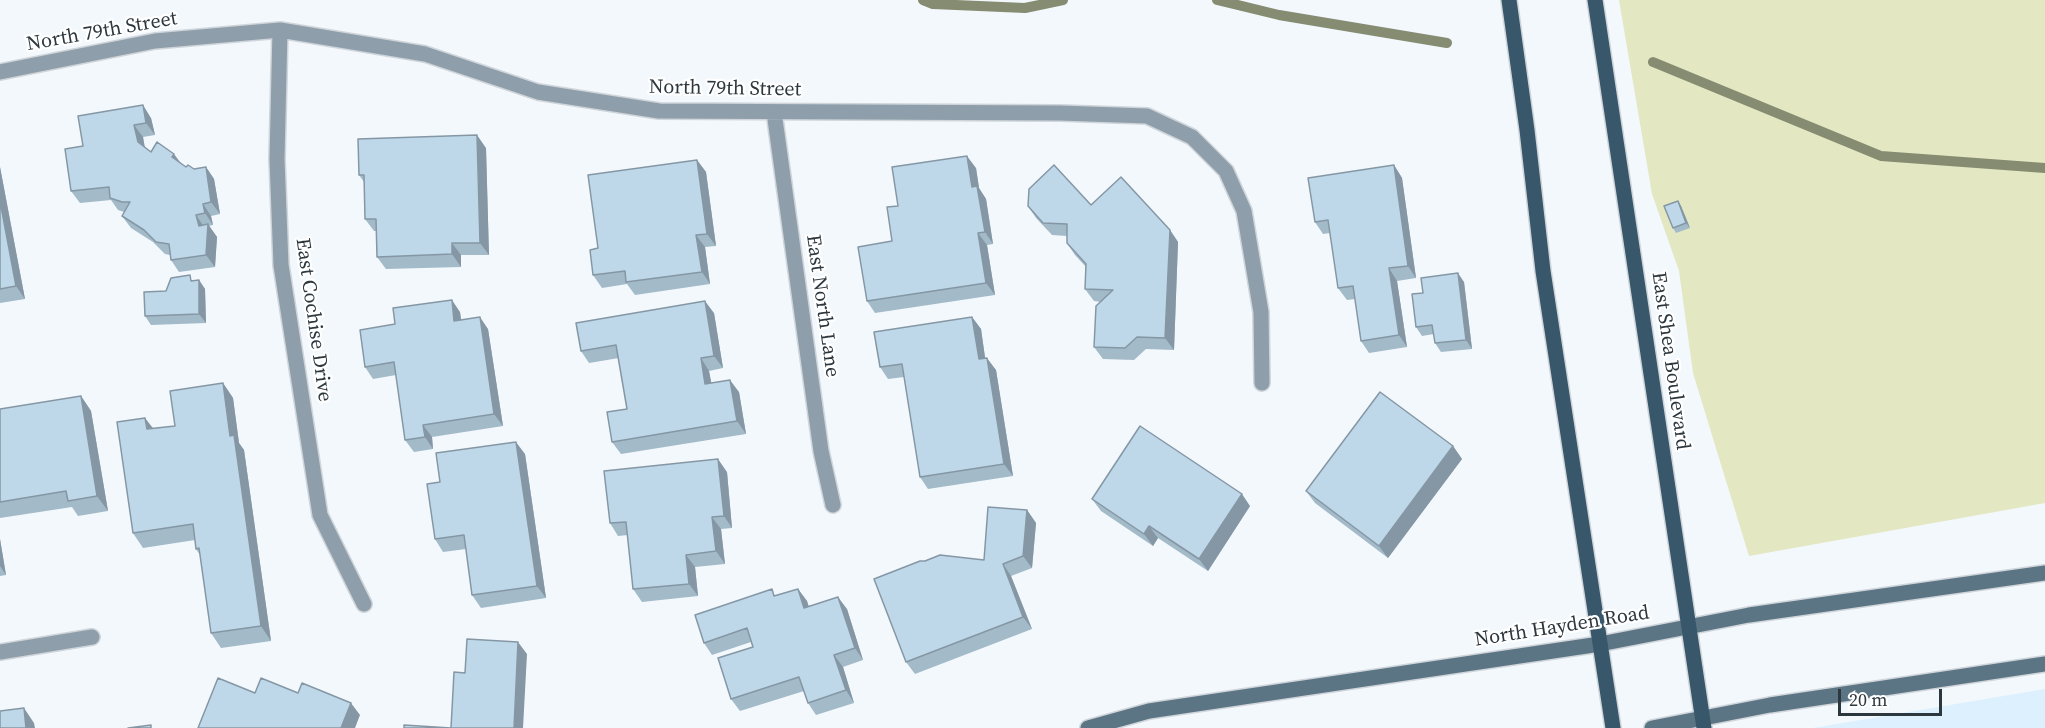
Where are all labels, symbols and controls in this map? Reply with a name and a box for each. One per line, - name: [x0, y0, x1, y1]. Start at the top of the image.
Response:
- street label: North 79th Street: [25, 7, 179, 57]
- street label: North 79th Street: [649, 76, 801, 102]
- street label: East North Lane: [800, 233, 844, 379]
- street label: East Cochise Drive: [290, 237, 336, 403]
- street label: East Shea Boulevard: [1646, 270, 1694, 452]
- street label: North Hayden Road: [1473, 601, 1651, 653]
- scale bar: [1841, 677, 1944, 715]
- text: 20 m: [1849, 687, 1887, 712]

